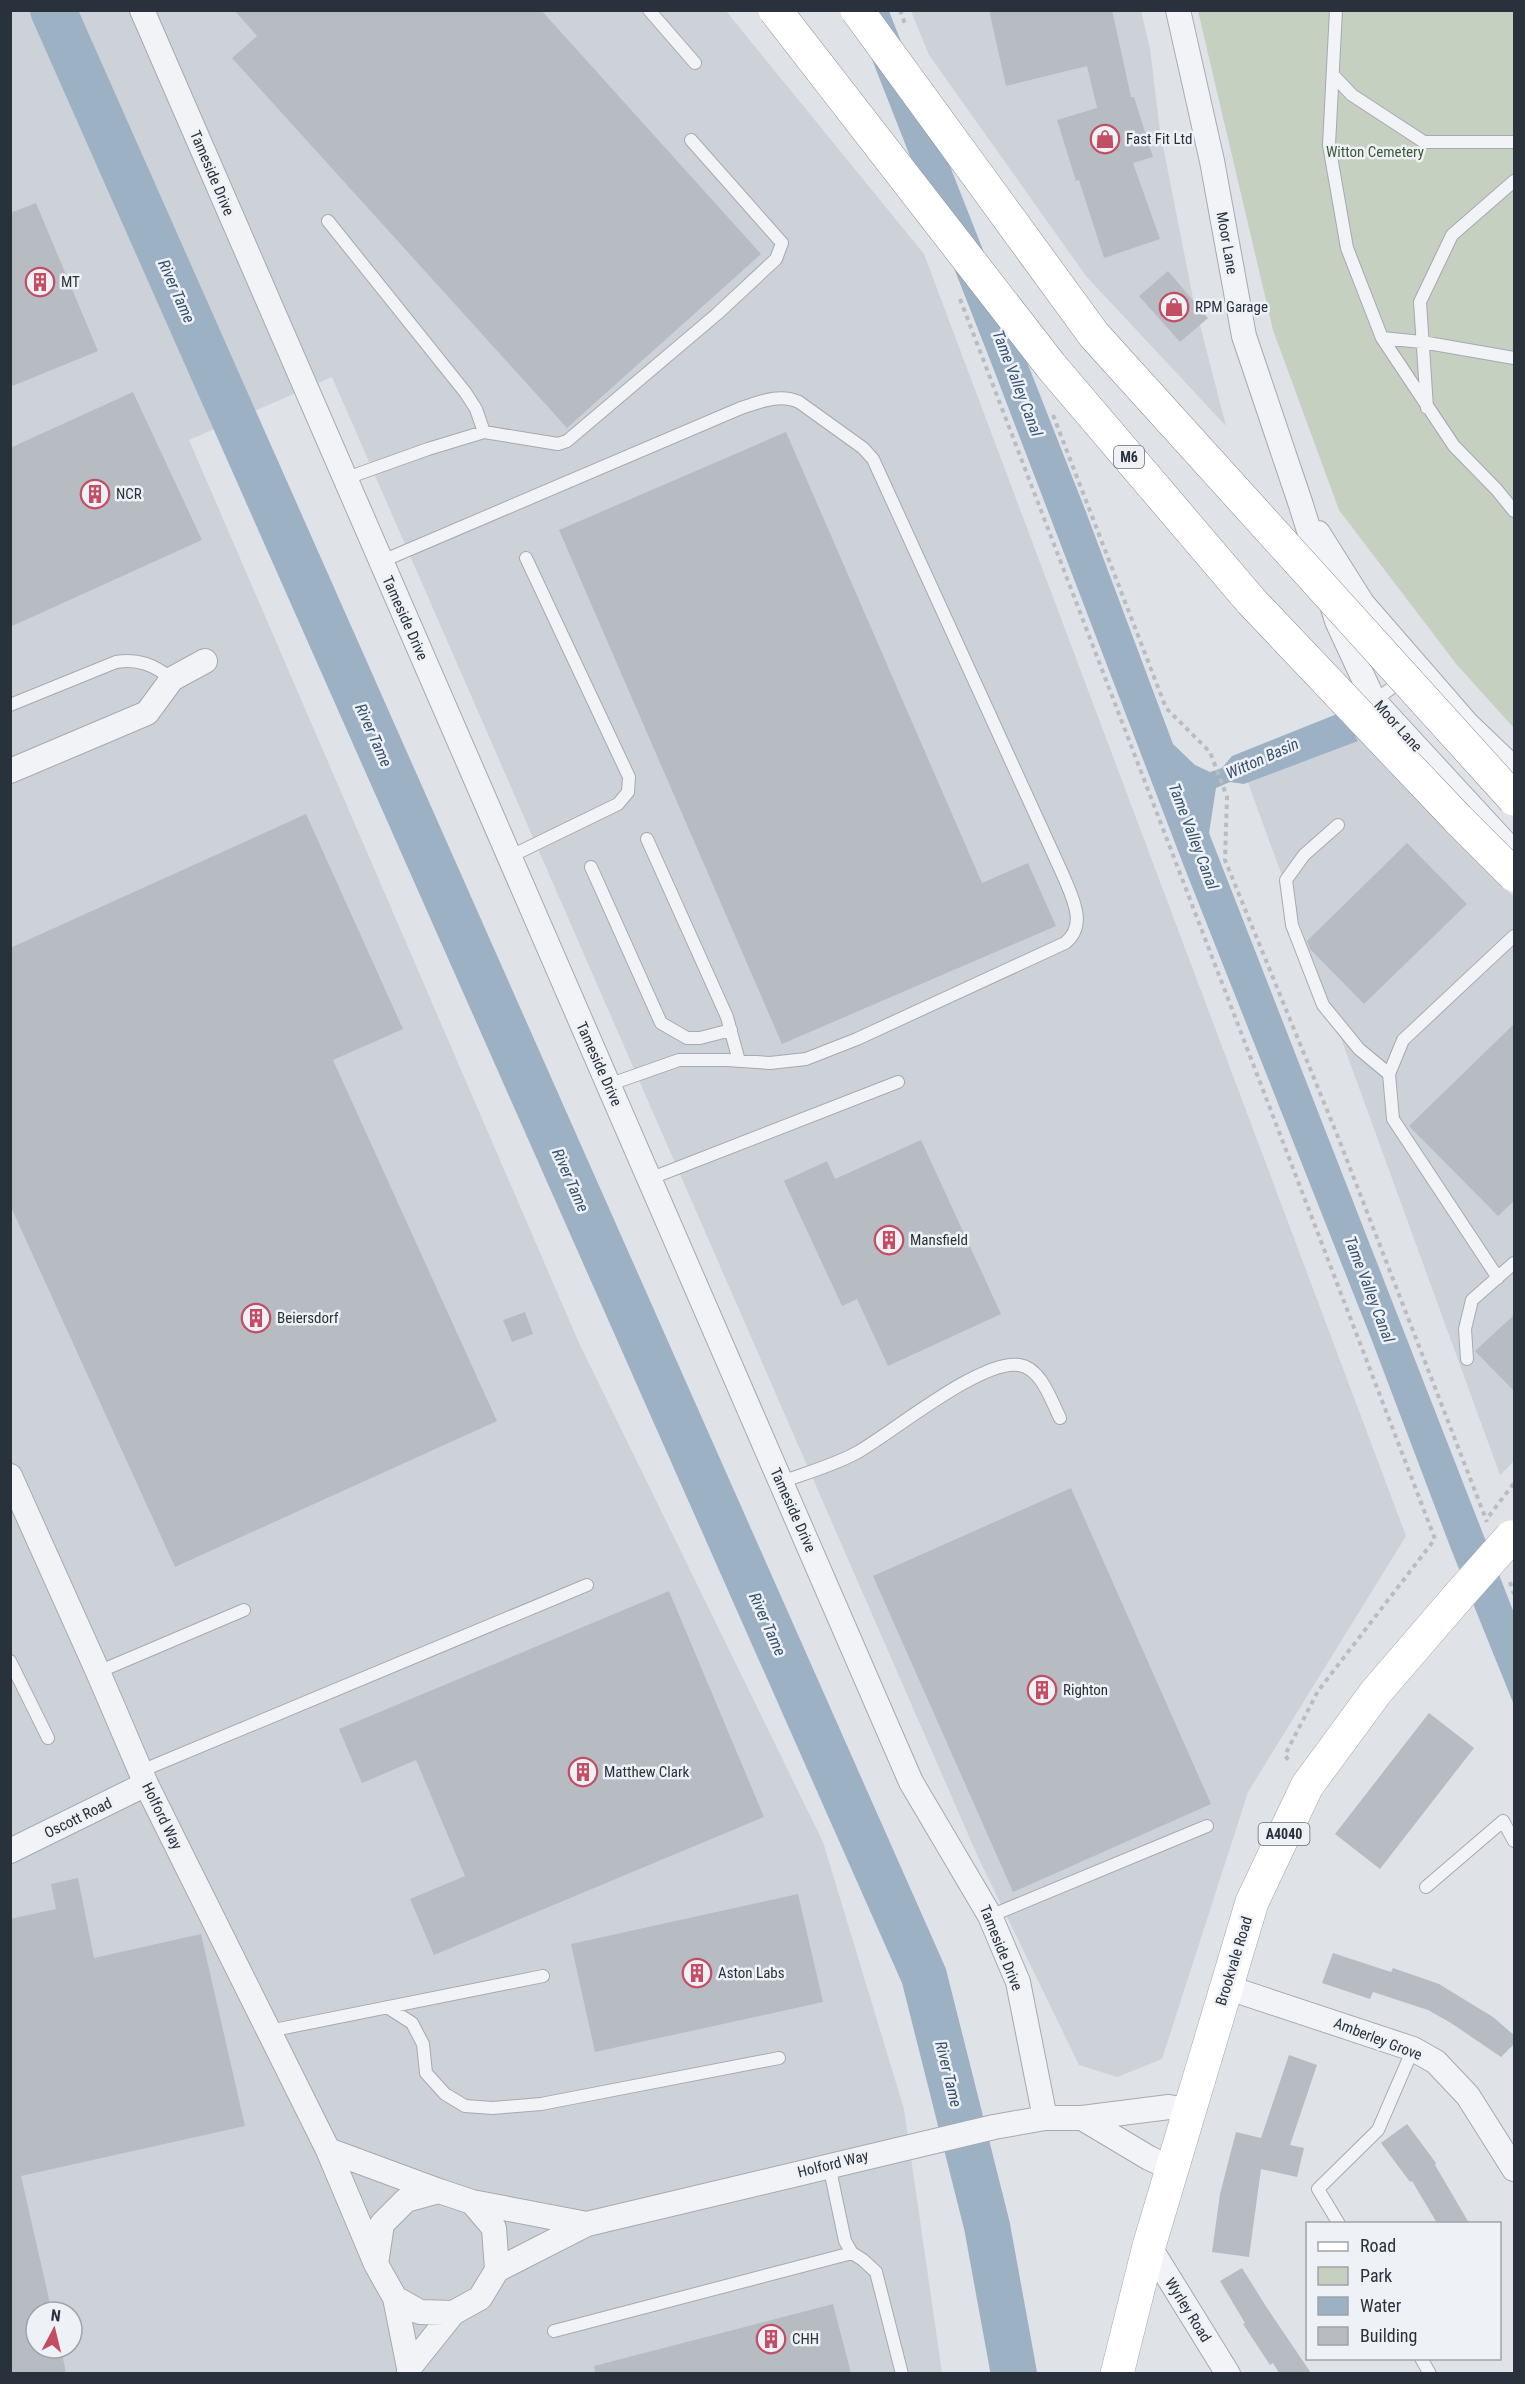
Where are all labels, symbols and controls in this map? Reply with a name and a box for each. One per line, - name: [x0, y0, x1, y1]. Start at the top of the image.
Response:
- shop icon: Fast Fit Ltd: [1089, 123, 1121, 155]
- street label: Tameside Drive: [186, 128, 238, 218]
- place label: Fast Fit Ltd: [1126, 130, 1192, 148]
- park label: Witton Cemetery: [1326, 143, 1424, 161]
- street label: Moor Lane: [1213, 210, 1241, 276]
- water label: River Tame: [154, 257, 199, 326]
- building icon: MT: [24, 266, 56, 298]
- place label: MT: [61, 273, 80, 291]
- shop icon: RPM Garage: [1158, 291, 1190, 323]
- place label: RPM Garage: [1195, 298, 1268, 316]
- water label: Tame Valley Canal: [989, 327, 1047, 439]
- road number: M6: [1114, 446, 1144, 468]
- building icon: NCR: [79, 478, 111, 510]
- place label: NCR: [116, 485, 142, 503]
- street label: Tameside Drive: [378, 573, 432, 663]
- street label: Moor Lane: [1370, 697, 1426, 755]
- water label: River Tame: [351, 701, 396, 770]
- water label: Witton Basin: [1223, 734, 1301, 783]
- water label: Tame Valley Canal: [1165, 780, 1223, 892]
- street label: Tameside Drive: [572, 1019, 626, 1109]
- water label: River Tame: [548, 1146, 593, 1215]
- building icon: Mansfield: [873, 1224, 905, 1256]
- place label: Mansfield: [910, 1231, 968, 1249]
- water label: Tame Valley Canal: [1341, 1233, 1399, 1345]
- building icon: Beiersdorf: [240, 1302, 272, 1334]
- place label: Beiersdorf: [277, 1309, 339, 1327]
- street label: Tameside Drive: [766, 1465, 820, 1555]
- water label: River Tame: [745, 1590, 790, 1659]
- building icon: Righton: [1026, 1674, 1058, 1706]
- place label: Righton: [1063, 1681, 1108, 1699]
- building icon: Matthew Clark: [567, 1756, 599, 1788]
- place label: Matthew Clark: [604, 1763, 690, 1781]
- street label: Holford Way: [138, 1780, 186, 1852]
- street label: Oscott Road: [41, 1794, 115, 1842]
- road number: A4040: [1258, 1823, 1310, 1845]
- street label: Tameside Drive: [976, 1903, 1026, 1993]
- street label: Brookvale Road: [1212, 1914, 1256, 2008]
- building icon: Aston Labs: [681, 1957, 713, 1989]
- place label: Aston Labs: [718, 1964, 785, 1982]
- street label: Amberley Grove: [1331, 2014, 1425, 2064]
- water label: River Tame: [931, 2039, 966, 2109]
- street label: Holford Way: [796, 2147, 870, 2181]
- legend: [1306, 2222, 1501, 2360]
- text: Road: [1360, 2235, 1396, 2256]
- text: Park: [1360, 2265, 1392, 2286]
- street label: Wyrley Road: [1161, 2275, 1215, 2345]
- text: Water: [1360, 2295, 1402, 2316]
- north arrow: [24, 2300, 84, 2360]
- text: N: [50, 2306, 62, 2326]
- building icon: CHH: [755, 2323, 787, 2355]
- text: Building: [1360, 2325, 1417, 2346]
- place label: CHH: [792, 2330, 819, 2348]

